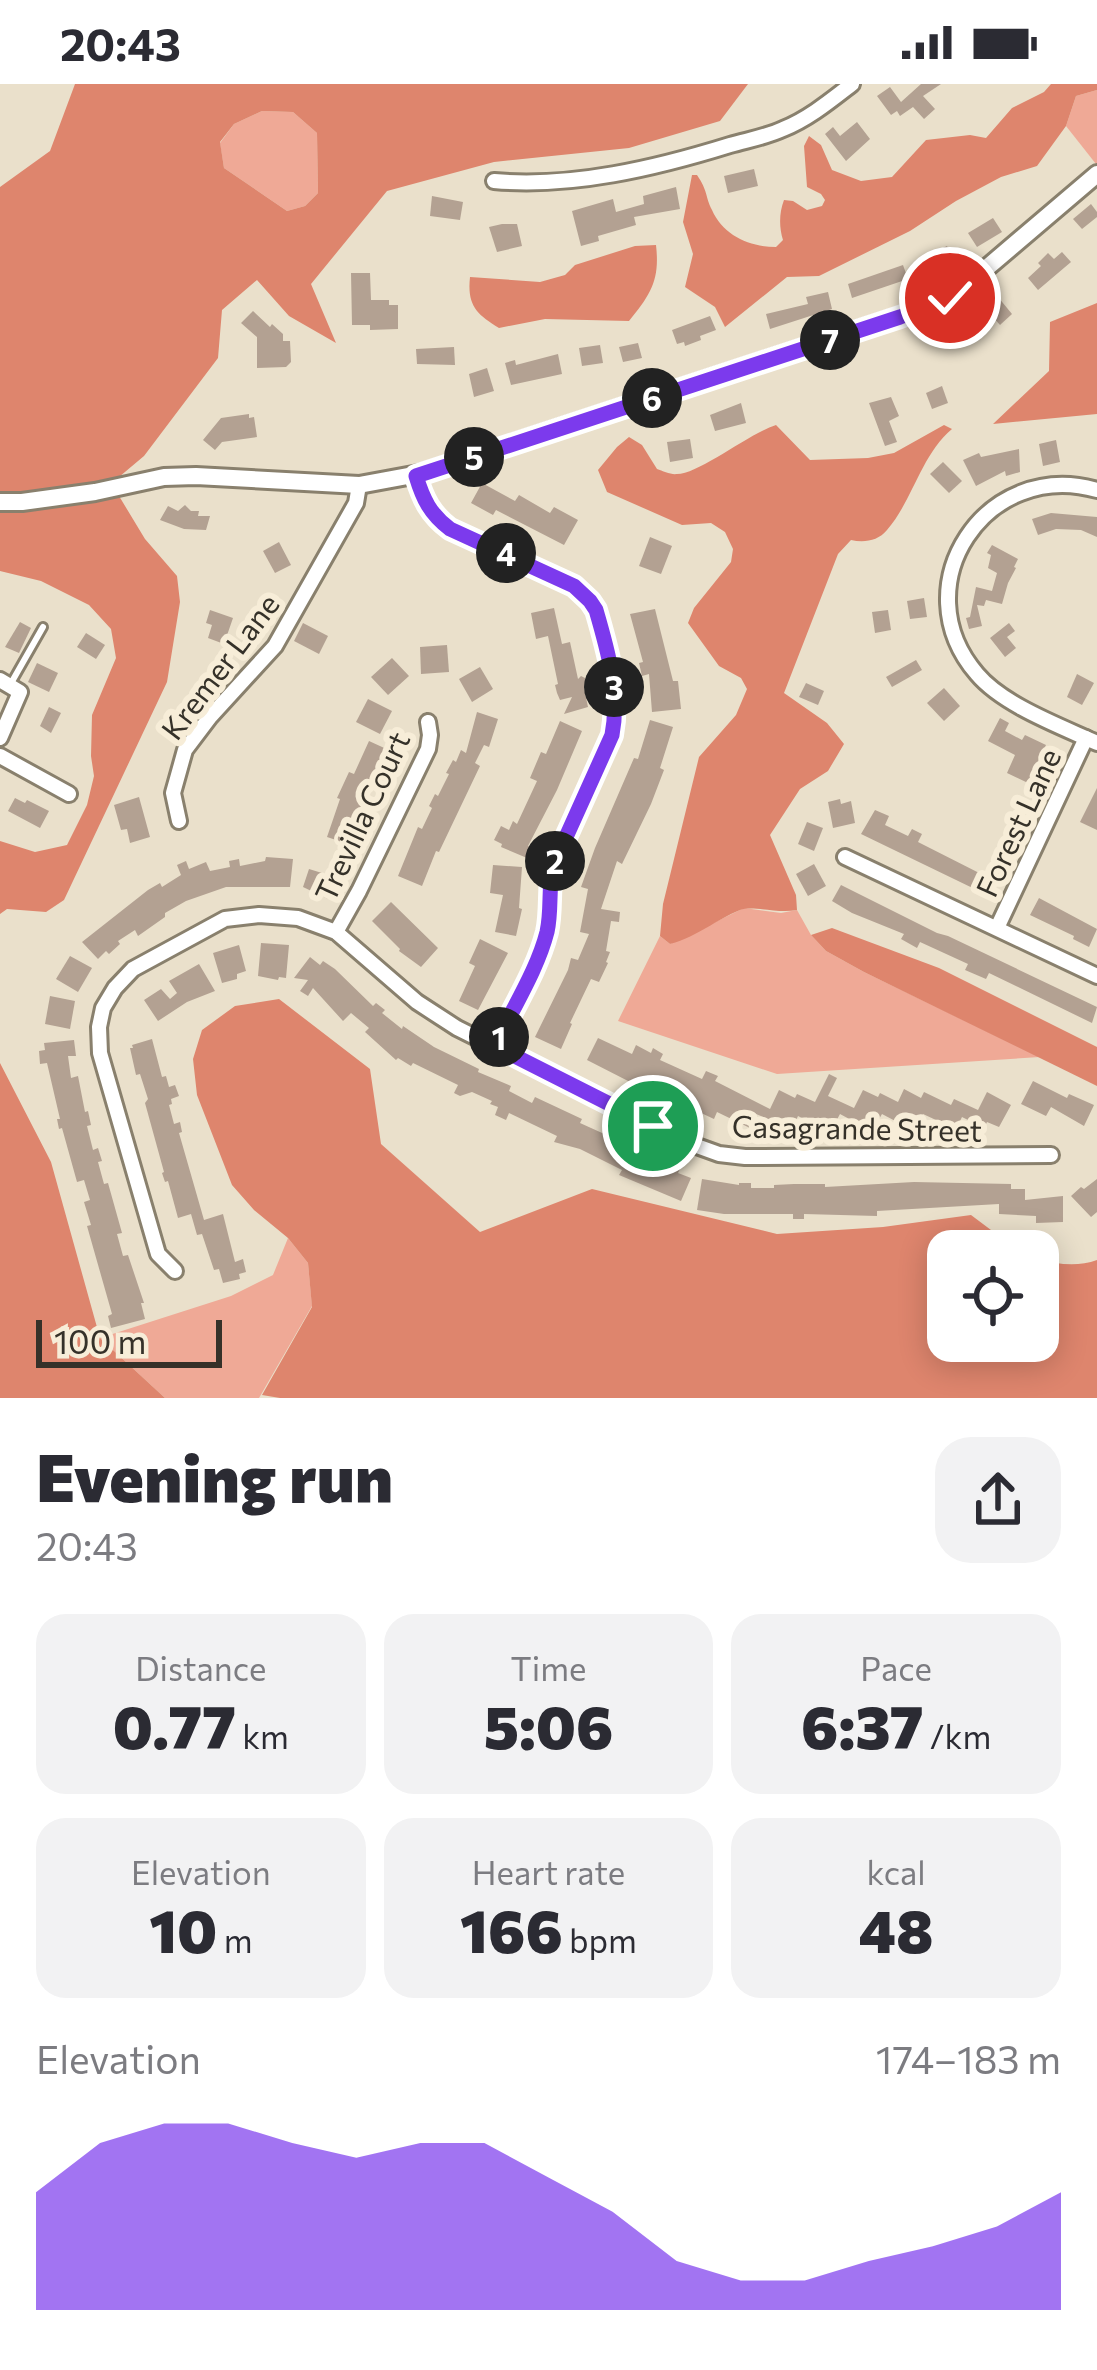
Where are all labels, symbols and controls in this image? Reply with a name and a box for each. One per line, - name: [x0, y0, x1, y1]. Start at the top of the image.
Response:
- text: 20:43: [60, 15, 181, 70]
- pin: [899, 247, 1001, 349]
- icon: check: [917, 265, 983, 331]
- pin: 7: [800, 310, 860, 370]
- text: 7: [821, 319, 839, 360]
- pin: 6: [622, 368, 682, 428]
- text: 6: [642, 377, 662, 418]
- pin: 5: [444, 427, 504, 487]
- text: 5: [464, 436, 484, 477]
- pin: 4: [476, 523, 536, 583]
- text: 4: [496, 532, 516, 573]
- street label: Kremer Lane: [152, 586, 286, 746]
- pin: 3: [584, 657, 644, 717]
- text: 3: [604, 666, 624, 707]
- street label: Trevilla Court: [306, 725, 416, 907]
- street label: Forest Lane: [967, 742, 1067, 902]
- pin: 2: [525, 831, 585, 891]
- text: 2: [546, 840, 564, 881]
- pin: 1: [469, 1007, 529, 1067]
- text: 1: [492, 1016, 506, 1057]
- pin: [602, 1075, 704, 1177]
- icon: arrive: [620, 1093, 686, 1159]
- street label: Casagrande Street: [732, 1106, 982, 1148]
- map controls: [927, 1230, 1059, 1362]
- button: locate: [927, 1230, 1059, 1362]
- scale bar: [36, 1314, 222, 1367]
- text: 100 m: [54, 1320, 146, 1361]
- text: Evening run: [36, 1435, 393, 1516]
- button: share: [935, 1437, 1061, 1563]
- text: 20:43: [36, 1521, 138, 1569]
- text: Distance: [135, 1647, 266, 1688]
- text: Time: [511, 1647, 586, 1688]
- text: Pace: [860, 1647, 932, 1688]
- text: 0.77: [113, 1688, 236, 1761]
- text: 5:06: [484, 1688, 613, 1761]
- text: 6:37: [801, 1688, 924, 1761]
- text: km: [236, 1715, 289, 1756]
- text: /km: [924, 1715, 991, 1756]
- text: Elevation: [131, 1851, 271, 1892]
- text: Heart rate: [472, 1851, 625, 1892]
- text: kcal: [867, 1851, 926, 1892]
- text: 10: [149, 1892, 217, 1965]
- text: 166: [460, 1892, 563, 1965]
- text: 48: [859, 1892, 934, 1965]
- text: m: [217, 1919, 253, 1960]
- text: bpm: [563, 1919, 637, 1960]
- text: Elevation: [36, 2034, 201, 2082]
- text: 174–183 m: [876, 2034, 1061, 2082]

